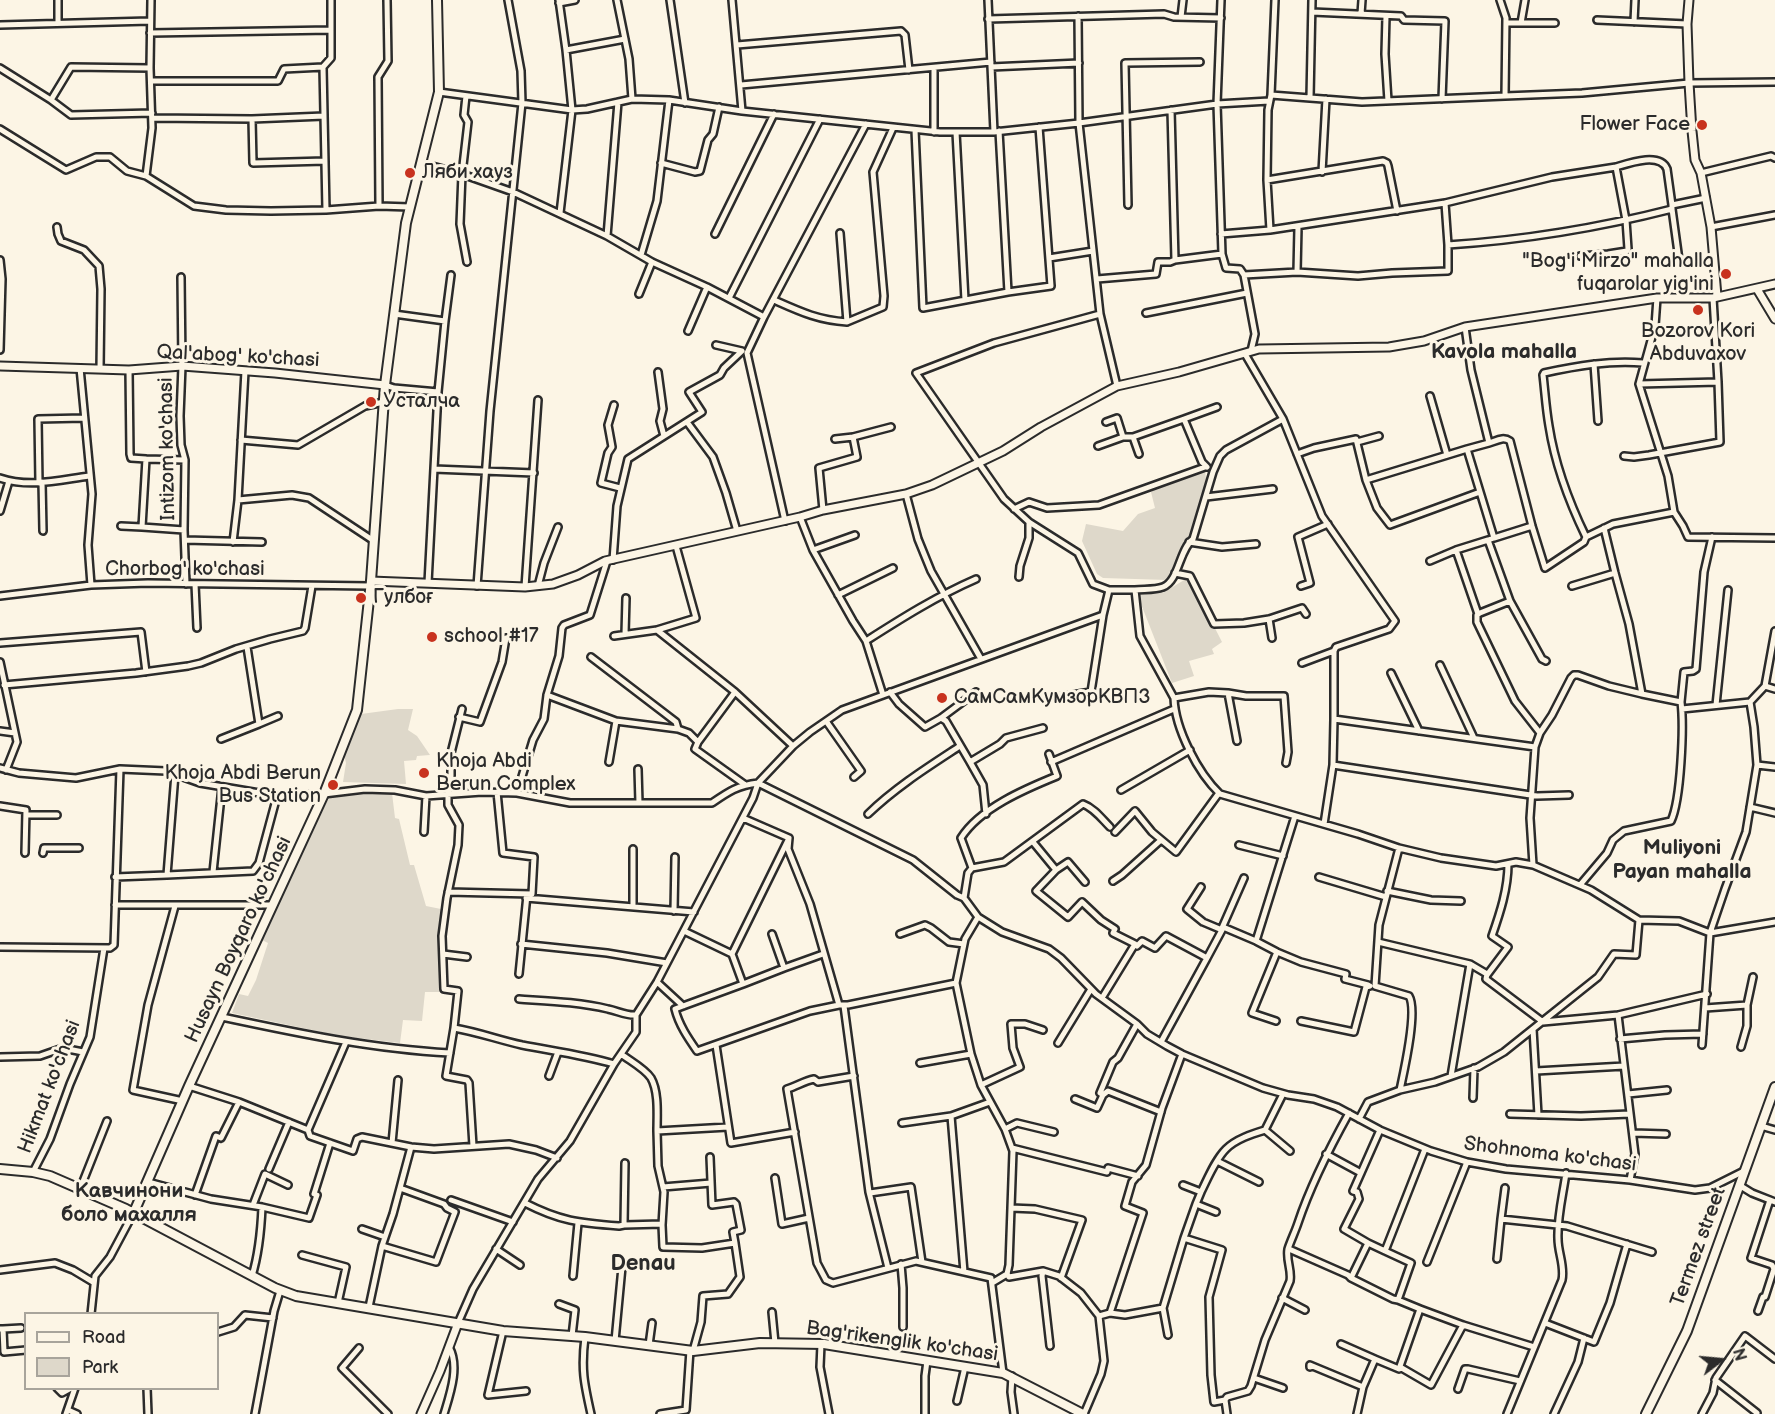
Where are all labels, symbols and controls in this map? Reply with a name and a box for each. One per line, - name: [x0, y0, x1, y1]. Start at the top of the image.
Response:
- place label: Flower Face: [1580, 113, 1690, 137]
- marker: Flower Face: [1695, 118, 1709, 132]
- place label: Ляби хауз: [422, 161, 513, 185]
- marker: Ляби хауз: [403, 166, 417, 180]
- place label: "Bog'i Mirzo" mahalla fuqarolar yig'ini: [1522, 250, 1714, 297]
- marker: "Bog'i Mirzo" mahalla fuqarolar yig'ini: [1719, 267, 1733, 281]
- marker: Bozorov Kori Abduvaxov: [1691, 303, 1705, 317]
- place label: Bozorov Kori Abduvaxov: [1641, 320, 1755, 367]
- district label: Kavola mahalla: [1431, 340, 1577, 366]
- street label: Qal'abog' ko'chasi: [156, 341, 320, 373]
- street label: Intizom ko'chasi: [155, 377, 181, 521]
- place label: Усталча: [383, 390, 460, 414]
- marker: Усталча: [364, 395, 378, 409]
- street label: Сhorbog' ko'chasi: [105, 558, 265, 582]
- place label: Гулбоғ: [373, 586, 433, 610]
- marker: Гулбоғ: [354, 591, 368, 605]
- place label: school #17: [444, 625, 539, 649]
- marker: school #17: [425, 630, 439, 644]
- place label: СамСамКумзорКВП3: [954, 686, 1151, 710]
- marker: СамСамКумзорКВП3: [935, 691, 949, 705]
- place label: Khoja Abdi Berun Complex: [436, 750, 576, 797]
- place label: Khoja Abdi Berun Bus Station: [164, 762, 321, 809]
- marker: Khoja Abdi Berun Complex: [417, 766, 431, 780]
- marker: Khoja Abdi Berun Bus Station: [326, 778, 340, 792]
- street label: Husayn Boyqaro ko'chasi: [181, 833, 297, 1047]
- district label: Muliyoni Payan mahalla: [1612, 836, 1752, 886]
- street label: Hikmat ko'chasi: [14, 1017, 86, 1157]
- street label: Shohnoma ko'chasi: [1462, 1133, 1638, 1177]
- district label: Кавчинони боло махалля: [61, 1179, 197, 1229]
- street label: Termez street: [1666, 1184, 1732, 1310]
- district label: Denau: [610, 1251, 676, 1277]
- legend: [24, 1312, 219, 1390]
- street label: Bag'rikenglik ko'chasi: [804, 1317, 1000, 1367]
- text: Road: [82, 1327, 126, 1348]
- north arrow: [1691, 1330, 1751, 1390]
- text: N: [1728, 1346, 1750, 1363]
- text: Park: [82, 1357, 118, 1378]

